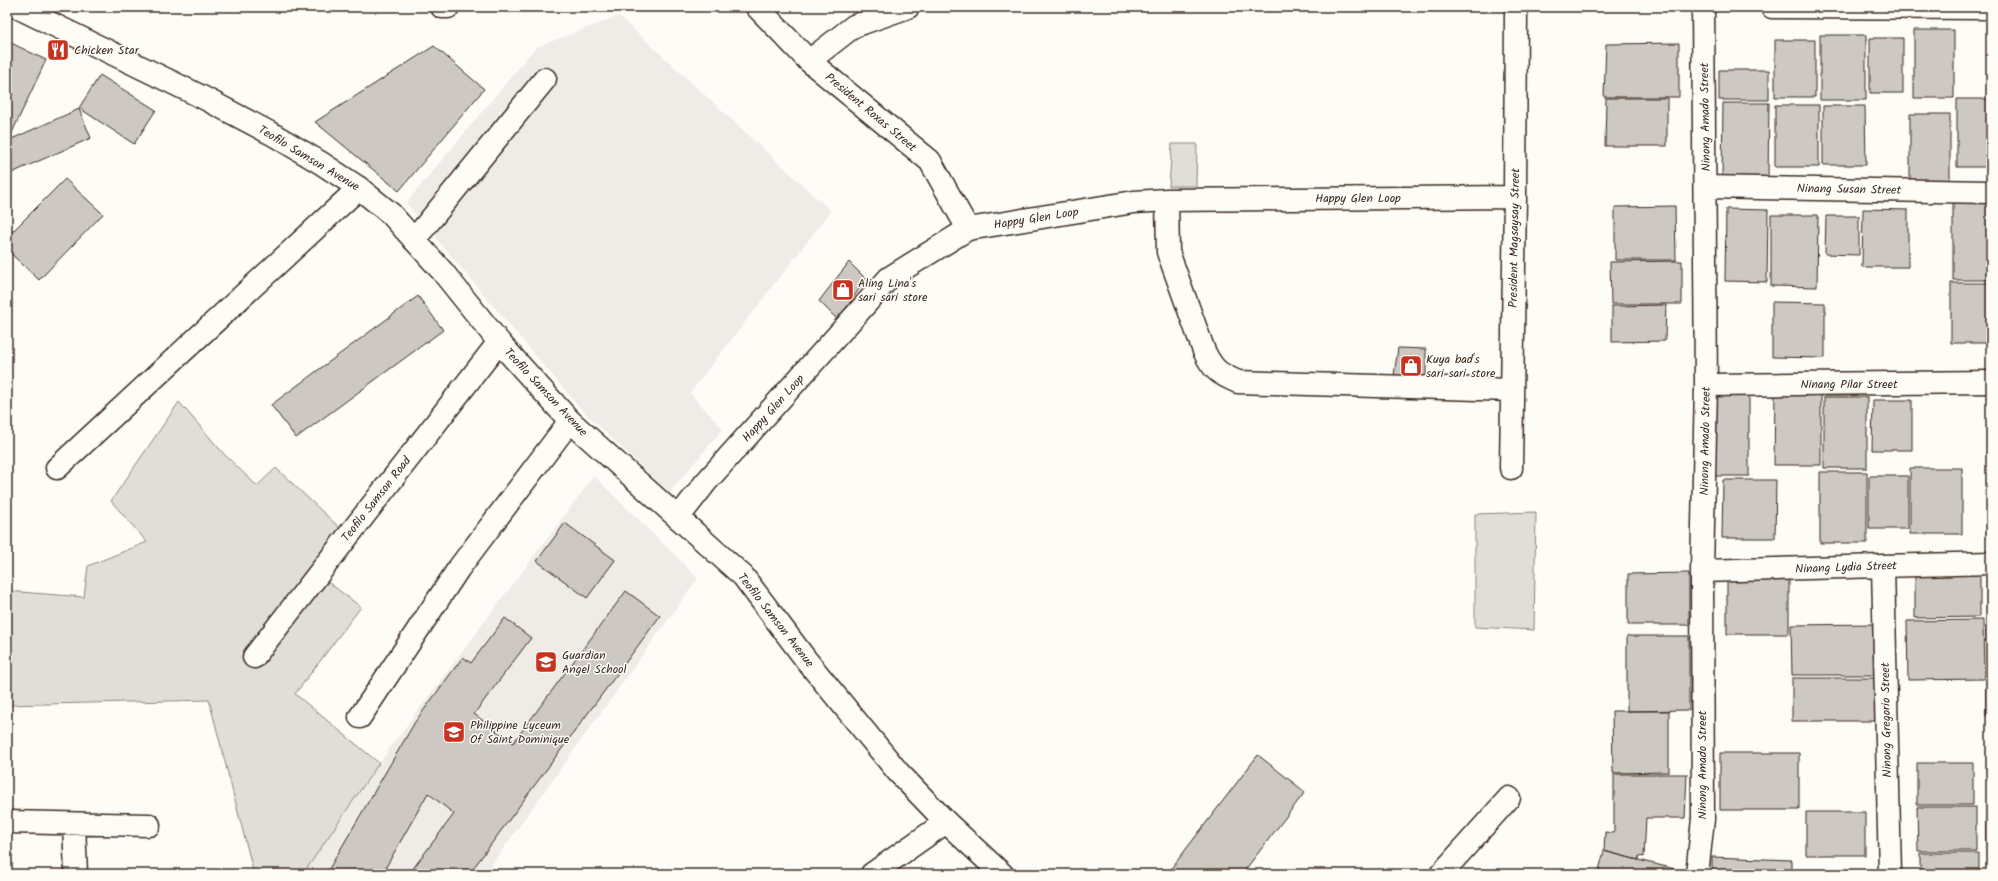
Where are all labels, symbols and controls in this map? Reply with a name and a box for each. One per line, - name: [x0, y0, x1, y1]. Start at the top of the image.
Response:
- restaurant icon: Chicken Star: [45, 37, 71, 63]
- place label: Chicken Star: [74, 41, 140, 60]
- street label: Ninong Amado Street: [1695, 62, 1716, 172]
- street label: President Roxas Street: [821, 68, 921, 157]
- street label: Teofilo Samson Avenue: [254, 121, 364, 197]
- street label: President Magsaysay Street: [1504, 168, 1525, 308]
- street label: Ninang Susan Street: [1797, 179, 1902, 200]
- street label: Happy Glen Loop: [1315, 189, 1401, 208]
- street label: Happy Glen Loop: [992, 202, 1080, 235]
- place label: Aling Lina's sari sari store: [858, 274, 928, 307]
- shop icon: Aling Lina's sari sari store: [830, 277, 856, 303]
- street label: Teofilo Samson Avenue: [499, 344, 592, 441]
- place label: Kuya bad's sari sari store: [1426, 350, 1496, 383]
- shop icon: Kuya bad's sari sari store: [1398, 353, 1424, 379]
- street label: Happy Glen Loop: [738, 370, 809, 447]
- street label: Ninang Pilar Street: [1800, 375, 1898, 394]
- street label: Ninong Amado Street: [1695, 386, 1716, 496]
- street label: Teofilo Samson Road: [337, 452, 417, 546]
- street label: Ninang Lydia Street: [1795, 556, 1898, 579]
- street label: Teofilo Samson Avenue: [733, 569, 819, 672]
- place label: Guardian Angel School: [562, 646, 627, 679]
- school or university icon: Guardian Angel School: [533, 649, 559, 675]
- street label: Ninong Gregorio Street: [1876, 662, 1897, 778]
- street label: Ninong Amado Street: [1693, 710, 1712, 819]
- place label: Philippine Lyceum Of Saint Dominique: [470, 716, 570, 749]
- school or university icon: Philippine Lyceum Of Saint Dominique: [441, 719, 467, 745]

